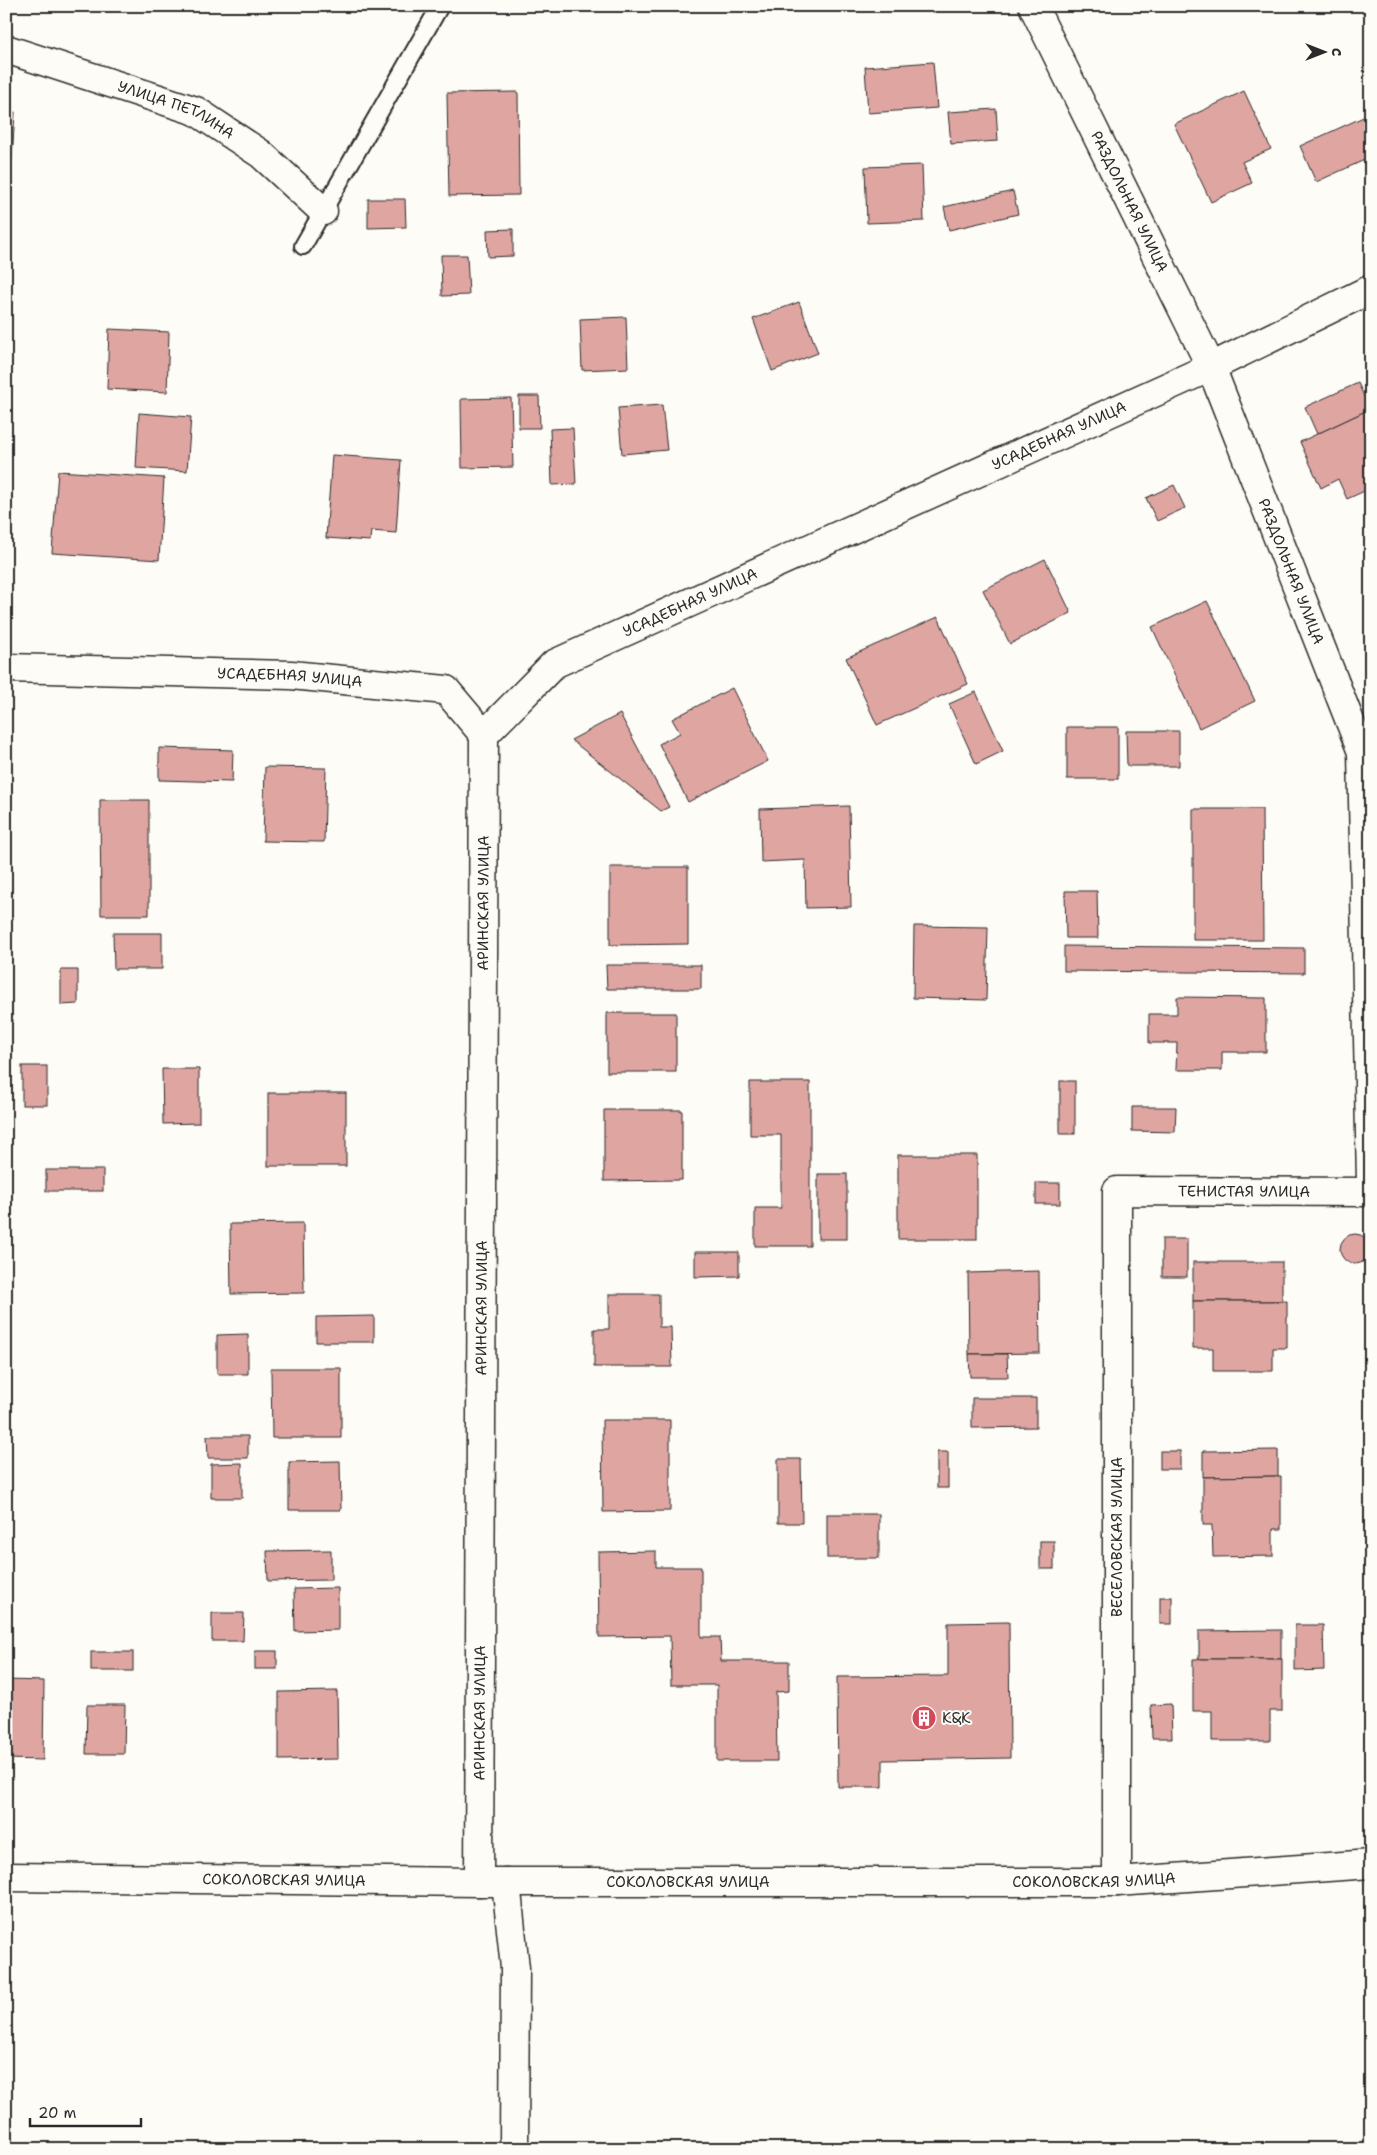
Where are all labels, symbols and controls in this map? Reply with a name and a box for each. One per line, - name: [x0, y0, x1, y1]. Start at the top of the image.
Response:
- north arrow: [1300, 28, 1350, 78]
- text: С: [1328, 48, 1346, 56]
- street label: УЛИЦА ПЕТЛИНА: [115, 76, 238, 144]
- street label: РАЗДОЛЬНАЯ УЛИЦА: [1086, 128, 1173, 276]
- street label: УСАДЕБНАЯ УЛИЦА: [989, 397, 1130, 475]
- street label: РАЗДОЛЬНАЯ УЛИЦА: [1254, 496, 1329, 647]
- street label: УСАДЕБНАЯ УЛИЦА: [620, 563, 761, 642]
- street label: УСАДЕБНАЯ УЛИЦА: [217, 663, 363, 692]
- street label: АРИНСКАЯ УЛИЦА: [473, 835, 494, 971]
- street label: ТЕНИСТАЯ УЛИЦА: [1178, 1181, 1310, 1202]
- street label: АРИНСКАЯ УЛИЦА: [471, 1240, 492, 1376]
- street label: ВЕСЕЛОВСКАЯ УЛИЦА: [1107, 1457, 1127, 1617]
- street label: АРИНСКАЯ УЛИЦА: [469, 1645, 490, 1781]
- building icon: K&K: [911, 1705, 937, 1731]
- place label: K&K: [942, 1708, 971, 1728]
- street label: СОКОЛОВСКАЯ УЛИЦА: [1012, 1868, 1176, 1892]
- street label: СОКОЛОВСКАЯ УЛИЦА: [202, 1869, 366, 1891]
- street label: СОКОЛОВСКАЯ УЛИЦА: [606, 1872, 770, 1892]
- scale bar: [30, 2095, 141, 2127]
- text: 20 m: [38, 2103, 77, 2123]

